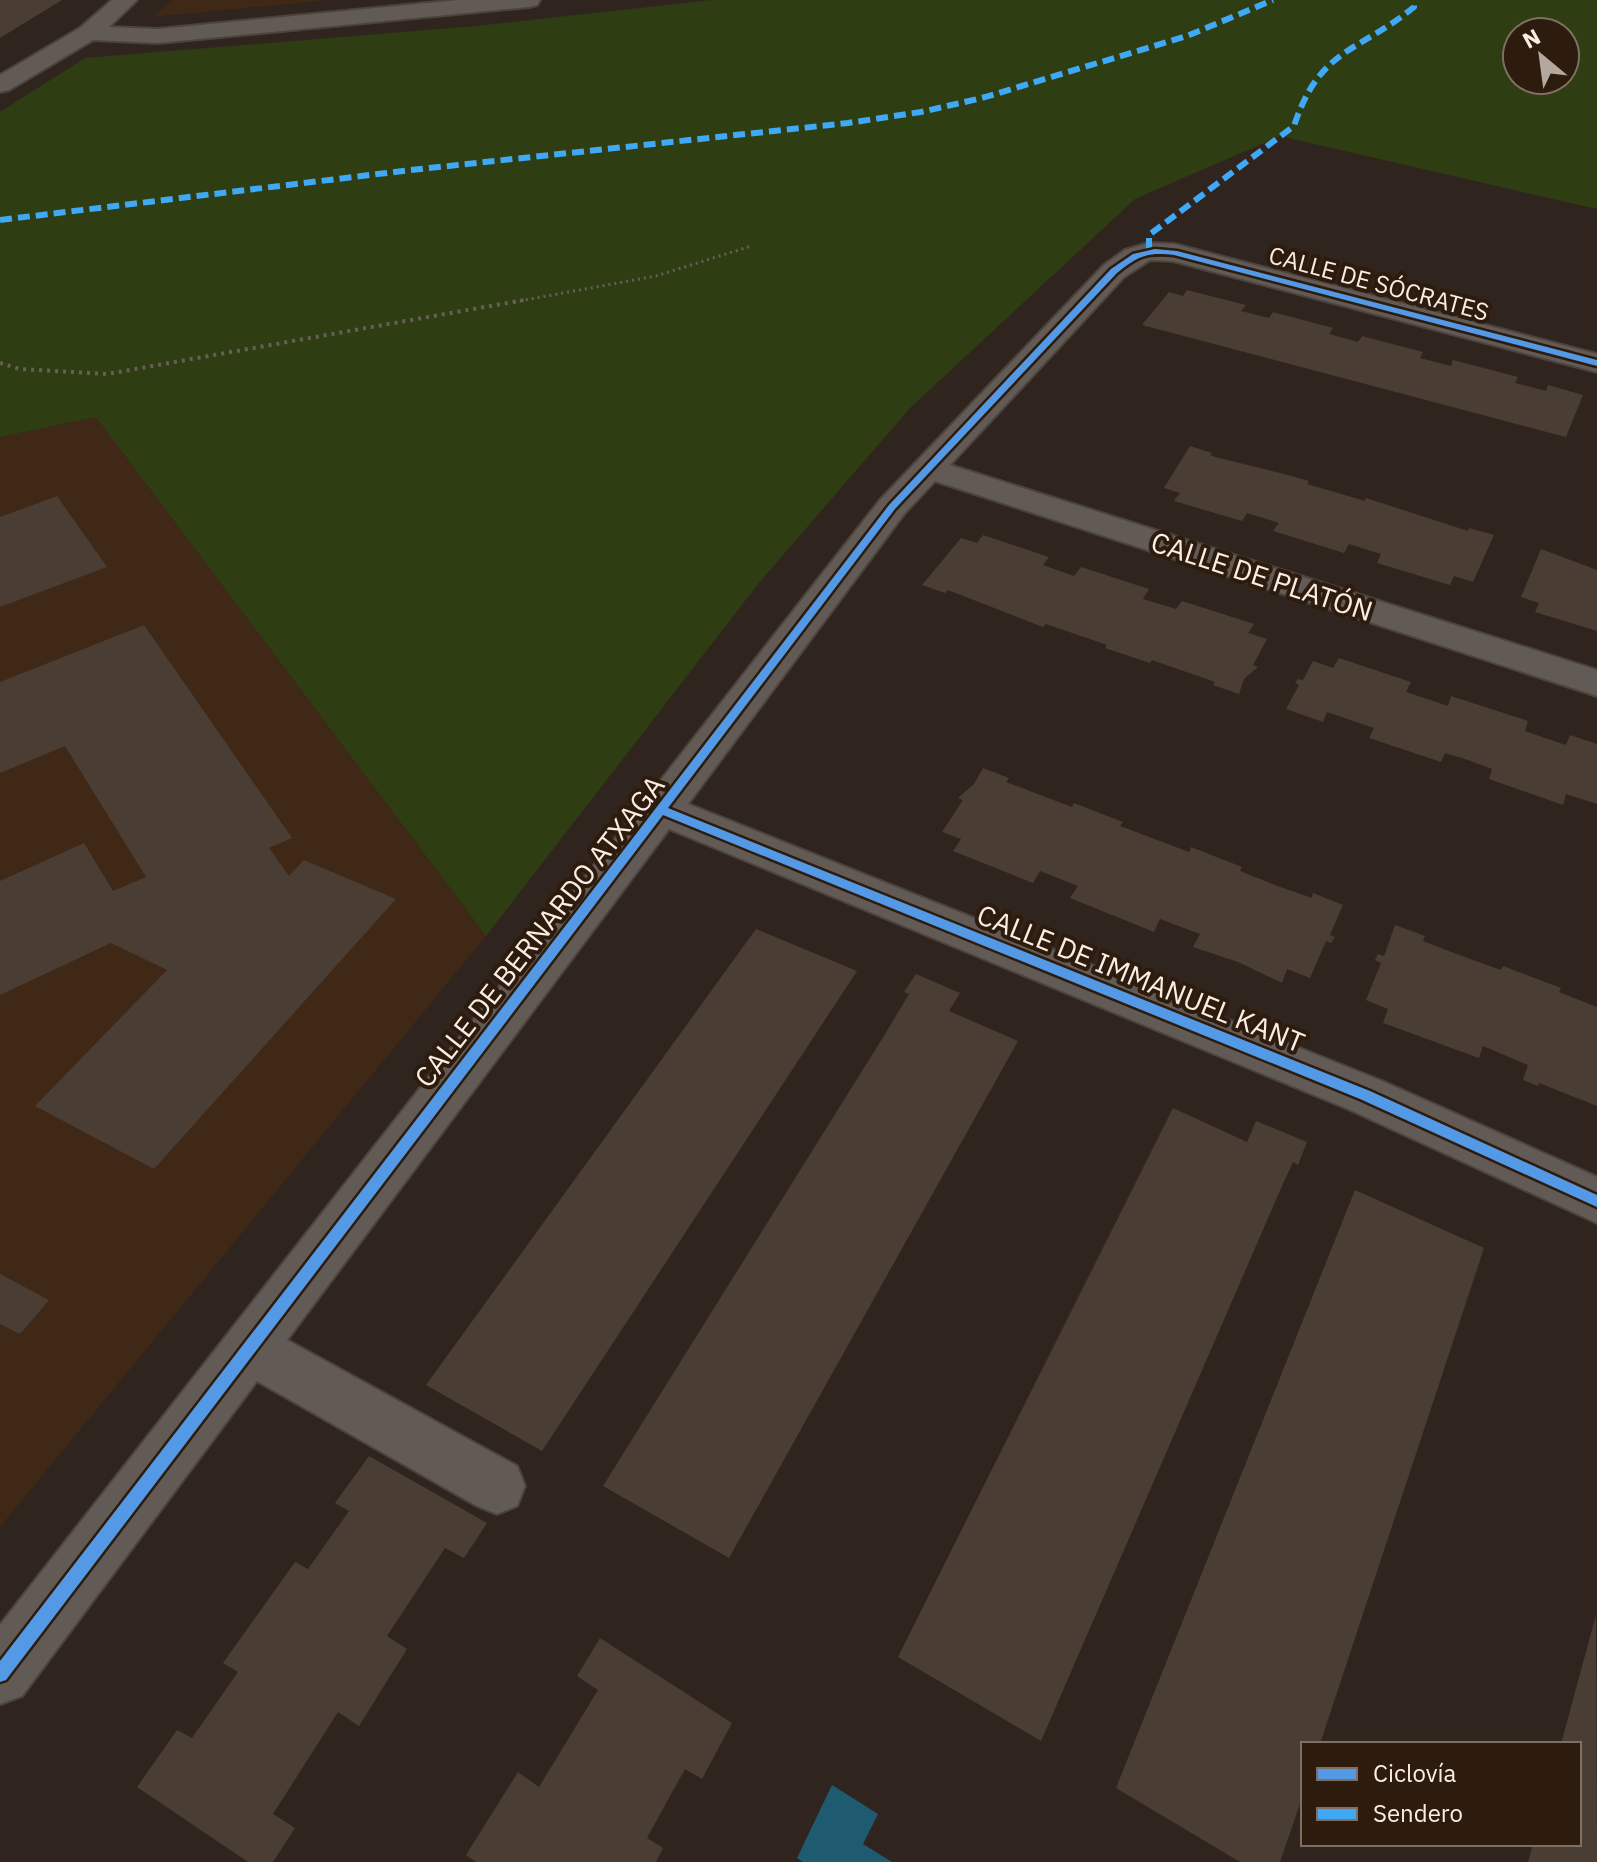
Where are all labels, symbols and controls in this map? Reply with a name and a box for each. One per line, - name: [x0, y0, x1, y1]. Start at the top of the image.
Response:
- north arrow: [1501, 16, 1581, 96]
- text: N: [1517, 22, 1545, 55]
- street label: CALLE DE SÓCRATES: [1265, 238, 1493, 328]
- street label: CALLE DE PLATÓN: [1147, 523, 1377, 629]
- street label: CALLE DE BERNARDO ATXAGA: [406, 768, 672, 1094]
- street label: CALLE DE IMMANUEL KANT: [972, 895, 1310, 1061]
- legend: [1301, 1742, 1581, 1846]
- text: Ciclovía: [1373, 1757, 1457, 1789]
- text: Sendero: [1373, 1797, 1463, 1829]

